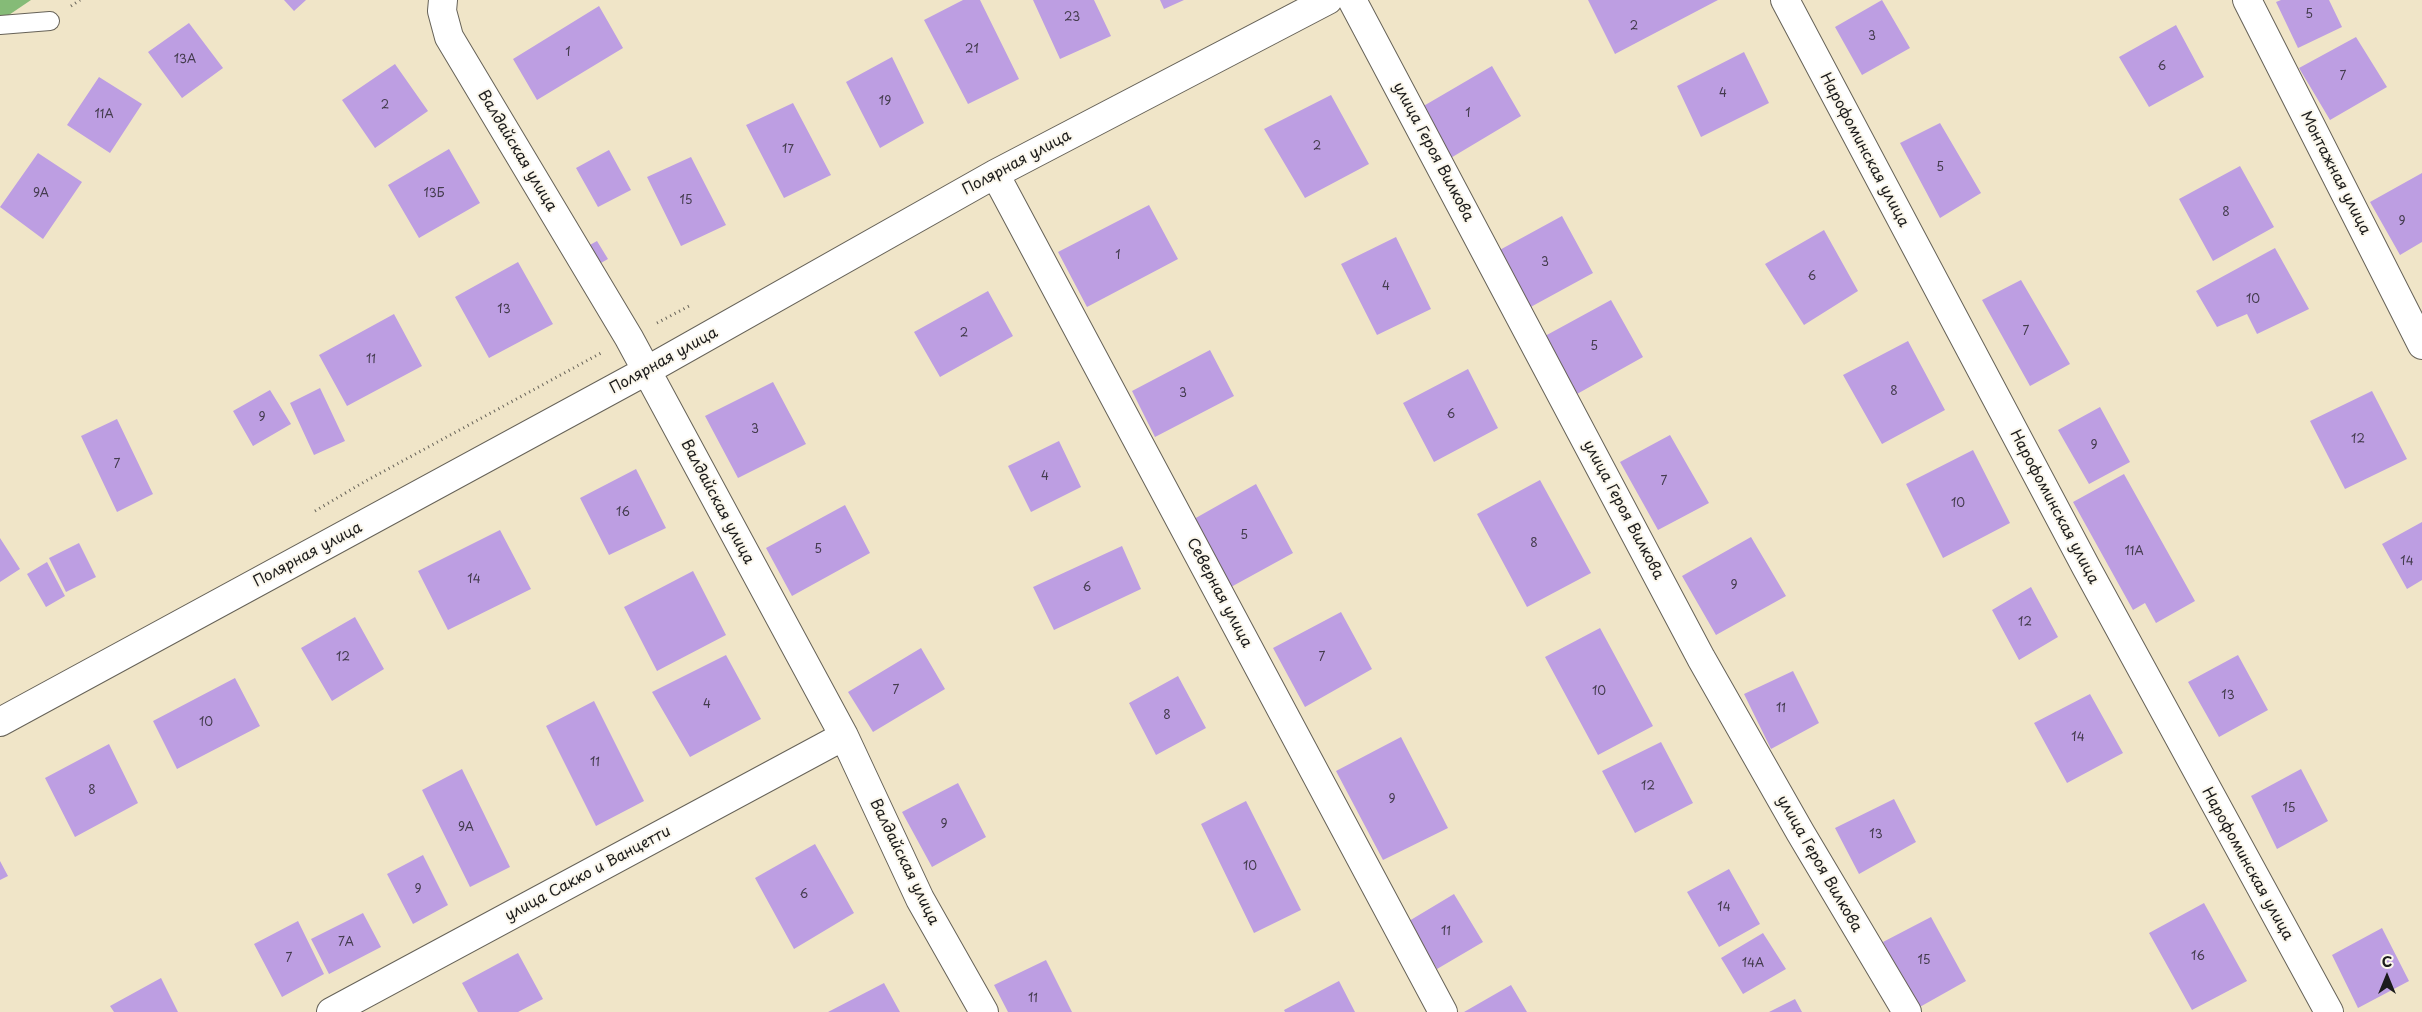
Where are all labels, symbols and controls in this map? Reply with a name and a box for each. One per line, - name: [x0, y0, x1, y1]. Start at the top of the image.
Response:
- house number: 5: [2305, 8, 2313, 22]
- house number: 23: [1064, 11, 1080, 25]
- house number: 2: [1630, 20, 1638, 34]
- house number: 3: [1868, 30, 1876, 44]
- house number: 21: [965, 43, 979, 57]
- house number: 1: [565, 46, 571, 60]
- house number: 13А: [174, 53, 196, 67]
- house number: 6: [2158, 60, 2166, 74]
- street label: Нарофоминская улица: [1816, 70, 1912, 230]
- house number: 7: [2340, 70, 2346, 84]
- street label: улица Героя Вилкова: [1389, 79, 1477, 225]
- street label: Валдайская улица: [474, 87, 560, 215]
- house number: 4: [1719, 87, 1727, 101]
- house number: 19: [879, 95, 891, 109]
- house number: 2: [381, 99, 389, 113]
- house number: 1: [1465, 107, 1471, 121]
- house number: 11А: [94, 108, 114, 122]
- street label: Монтажная улица: [2296, 108, 2374, 238]
- street label: Полярная улица: [960, 127, 1074, 199]
- house number: 2: [1313, 140, 1321, 154]
- house number: 17: [782, 143, 794, 157]
- house number: 5: [1936, 161, 1944, 175]
- house number: 9А: [33, 187, 49, 201]
- house number: 13Б: [423, 187, 445, 201]
- house number: 15: [679, 194, 693, 208]
- house number: 8: [2222, 206, 2230, 220]
- house number: 9: [2398, 215, 2406, 229]
- house number: 1: [1115, 249, 1121, 263]
- house number: 3: [1541, 256, 1549, 270]
- house number: 6: [1808, 270, 1816, 284]
- house number: 4: [1382, 280, 1390, 294]
- house number: 10: [2246, 293, 2260, 307]
- house number: 13: [497, 303, 511, 317]
- street label: Полярная улица: [607, 324, 721, 398]
- house number: 7: [2023, 325, 2029, 339]
- house number: 2: [960, 327, 968, 341]
- house number: 5: [1590, 340, 1598, 354]
- house number: 11: [366, 353, 376, 367]
- house number: 8: [1890, 385, 1898, 399]
- house number: 3: [1179, 387, 1187, 401]
- house number: 6: [1447, 408, 1455, 422]
- house number: 9: [258, 411, 266, 425]
- house number: 3: [751, 423, 759, 437]
- street label: Нарофоминская улица: [2006, 427, 2102, 587]
- house number: 12: [2351, 433, 2365, 447]
- street label: Валдайская улица: [677, 437, 757, 567]
- street label: улица Героя Вилкова: [1579, 437, 1667, 583]
- house number: 9: [2090, 439, 2098, 453]
- house number: 7: [114, 458, 120, 472]
- house number: 4: [1041, 470, 1049, 484]
- house number: 7: [1661, 475, 1667, 489]
- house number: 10: [1951, 497, 1965, 511]
- house number: 16: [616, 506, 630, 520]
- street label: Полярная улица: [251, 519, 365, 591]
- house number: 5: [1240, 529, 1248, 543]
- street label: Северная улица: [1183, 535, 1255, 651]
- house number: 8: [1530, 537, 1538, 551]
- house number: 5: [814, 543, 822, 557]
- house number: 11А: [2124, 545, 2144, 559]
- house number: 14: [2400, 555, 2414, 569]
- house number: 14: [467, 573, 481, 587]
- house number: 9: [1730, 579, 1738, 593]
- house number: 6: [1083, 581, 1091, 595]
- house number: 12: [2018, 616, 2032, 630]
- house number: 12: [336, 651, 350, 665]
- house number: 7: [1319, 651, 1325, 665]
- house number: 7: [893, 684, 899, 698]
- house number: 10: [1592, 685, 1606, 699]
- house number: 13: [2221, 689, 2235, 703]
- house number: 4: [703, 698, 711, 712]
- house number: 11: [1776, 702, 1786, 716]
- house number: 8: [1163, 709, 1171, 723]
- house number: 10: [199, 716, 213, 730]
- house number: 14: [2071, 731, 2085, 745]
- house number: 11: [590, 756, 600, 770]
- house number: 12: [1641, 780, 1655, 794]
- house number: 8: [88, 784, 96, 798]
- street label: Нарофоминская улица: [2197, 784, 2297, 944]
- street label: улица Героя Вилкова: [1772, 792, 1866, 936]
- house number: 9: [1388, 793, 1396, 807]
- street label: Валдайская улица: [866, 796, 942, 928]
- house number: 15: [2282, 802, 2296, 816]
- house number: 9: [940, 818, 948, 832]
- house number: 9А: [458, 821, 474, 835]
- street label: улица Сакко и Ванцетти: [502, 823, 674, 925]
- house number: 13: [1869, 828, 1883, 842]
- house number: 10: [1243, 860, 1257, 874]
- house number: 9: [414, 883, 422, 897]
- house number: 6: [800, 888, 808, 902]
- house number: 14: [1717, 901, 1731, 915]
- house number: 11: [1441, 925, 1451, 939]
- house number: 7А: [338, 936, 354, 950]
- house number: 16: [2191, 950, 2205, 964]
- text: С: [2382, 951, 2392, 972]
- house number: 7: [286, 952, 292, 966]
- north arrow: [2362, 952, 2412, 1002]
- house number: 15: [1917, 954, 1931, 968]
- house number: 14А: [1742, 957, 1764, 971]
- house number: 11: [1028, 992, 1038, 1006]

